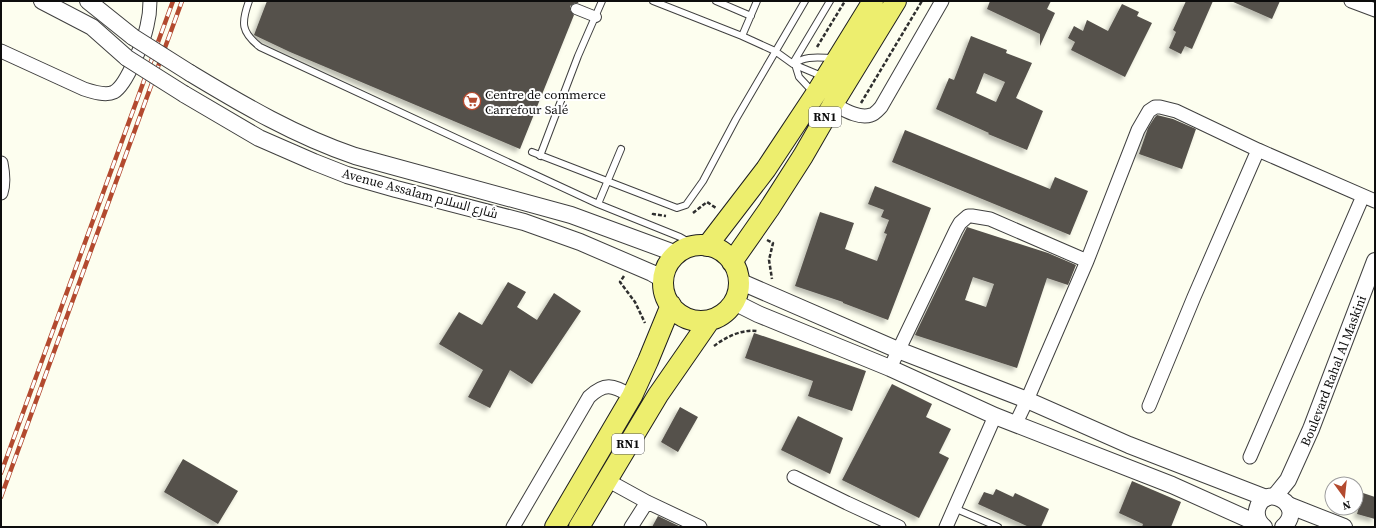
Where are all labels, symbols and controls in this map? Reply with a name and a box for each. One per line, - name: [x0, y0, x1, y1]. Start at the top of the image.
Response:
- place label: Centre de commerce Carrefour Salé: [485, 86, 606, 118]
- supermarket icon: Centre de commerce Carrefour Salé: [462, 91, 482, 111]
- road number: RN1: [809, 107, 841, 127]
- street label: Avenue Assalam شارع السلام: [340, 164, 500, 223]
- street label: Boulevard Rahal Al Maskini: [1296, 293, 1370, 449]
- road number: RN1: [612, 434, 644, 454]
- north arrow: [1324, 476, 1364, 516]
- text: N: [1341, 497, 1352, 513]

